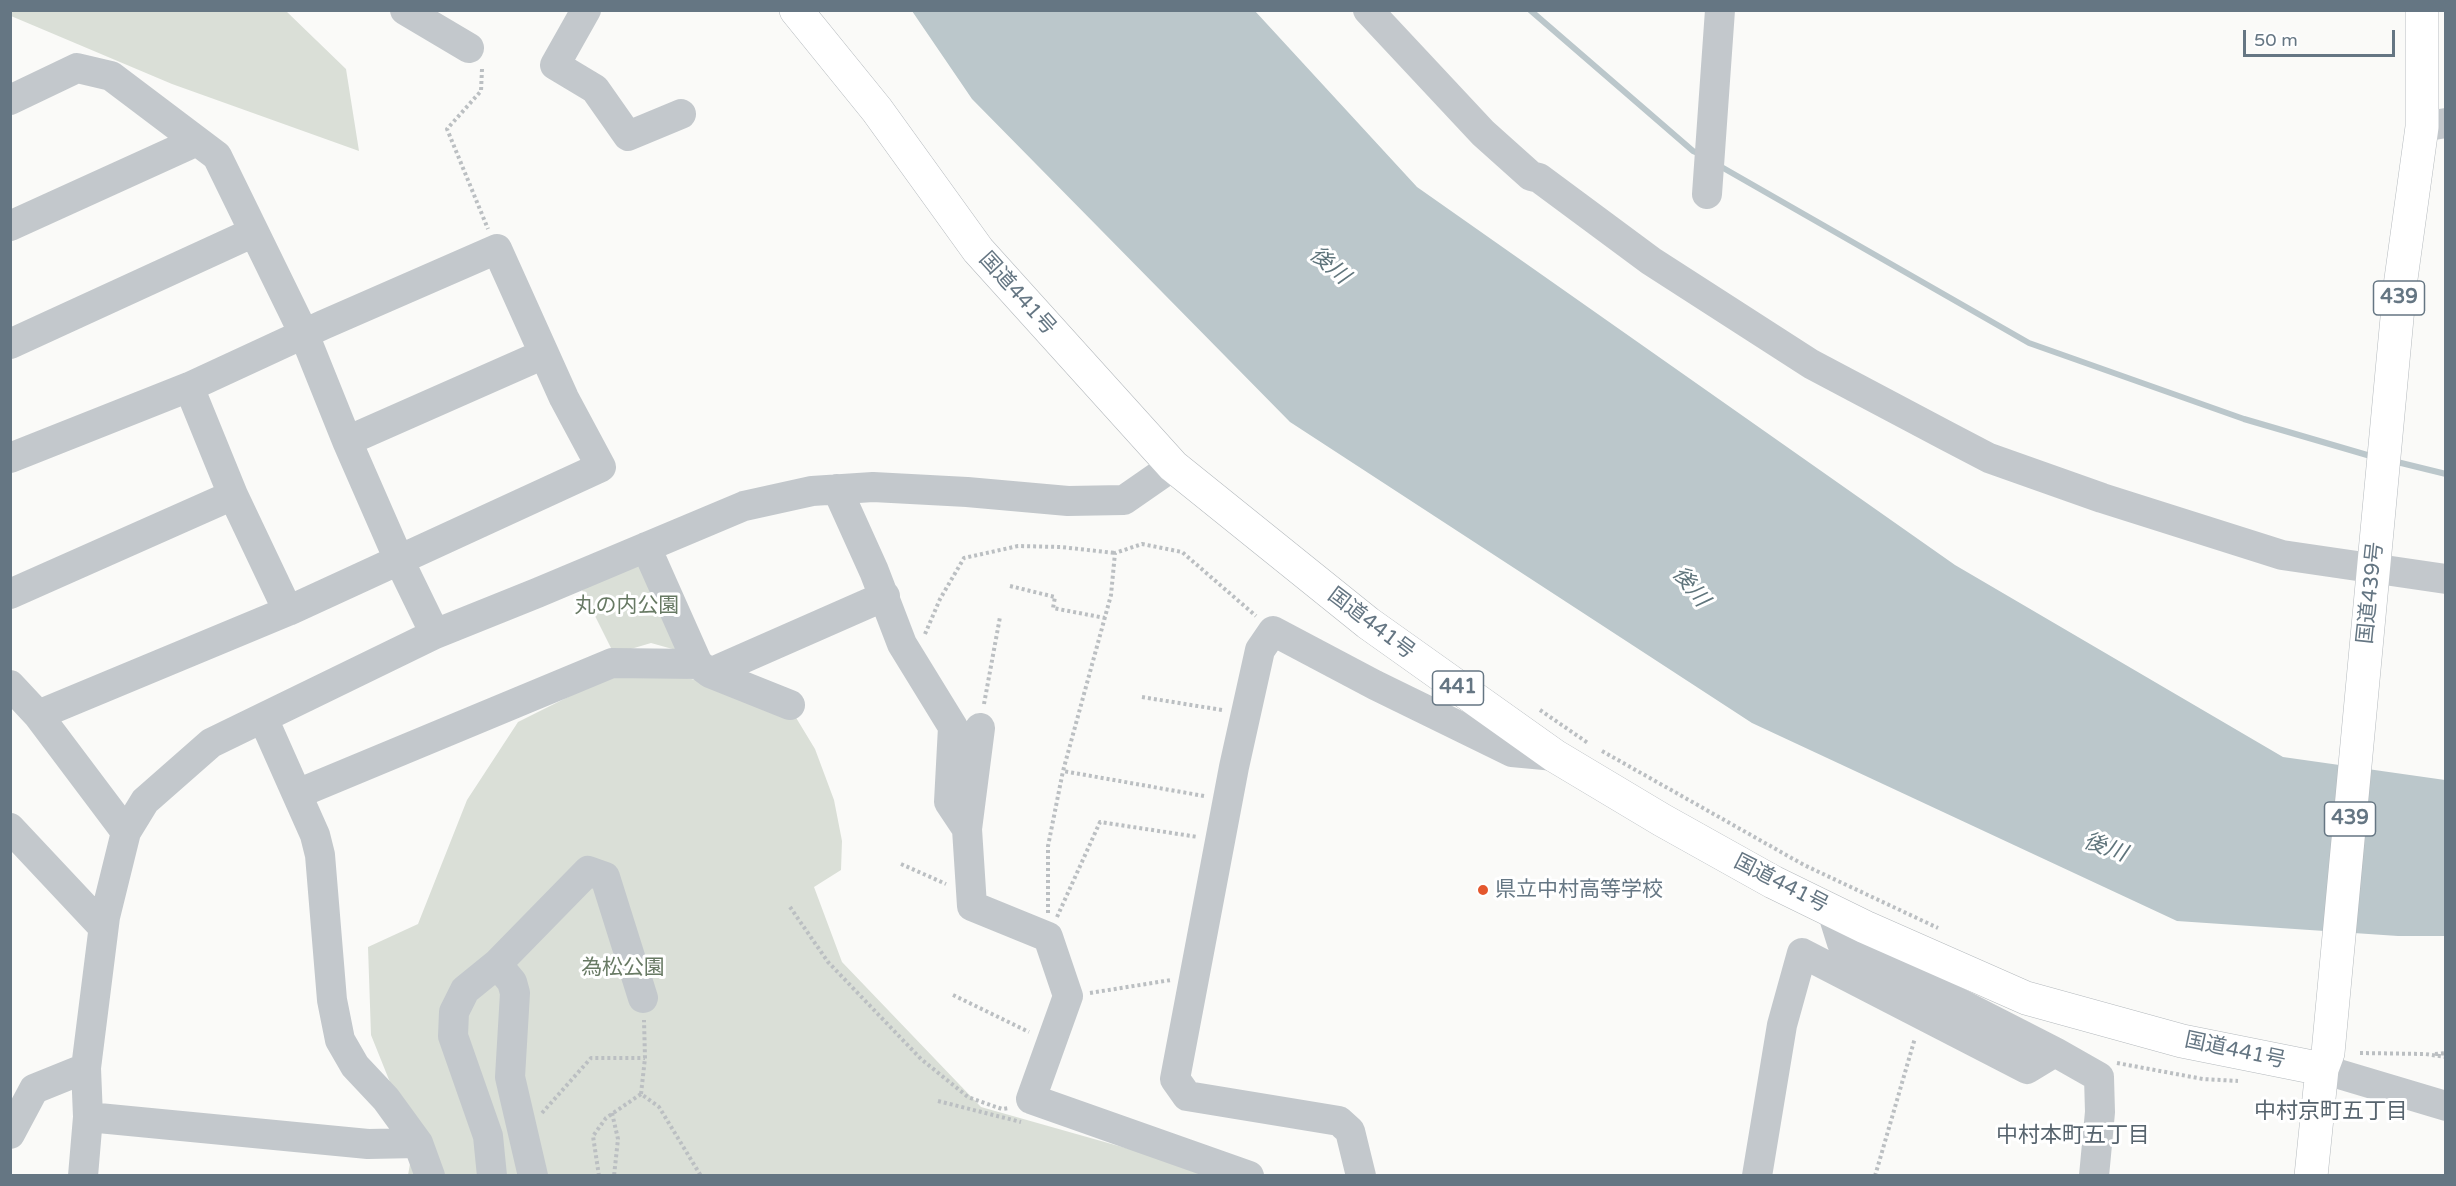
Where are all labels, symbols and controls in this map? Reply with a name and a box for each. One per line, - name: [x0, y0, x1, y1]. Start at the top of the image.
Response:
- scale bar: [2246, 18, 2398, 56]
- text: 50 m: [2254, 29, 2298, 51]
- water label: 後川: [1304, 242, 1354, 290]
- street label: 国道441号: [973, 247, 1061, 341]
- road number: 439: [2374, 281, 2424, 315]
- street label: 国道439号: [2353, 541, 2389, 645]
- water label: 後川: [1666, 562, 1714, 612]
- street label: 国道441号: [1322, 583, 1420, 665]
- park label: 丸の内公園: [575, 593, 679, 619]
- road number: 441: [1432, 671, 1484, 705]
- road number: 439: [2324, 802, 2376, 836]
- water label: 後川: [2080, 828, 2130, 868]
- street label: 国道441号: [1730, 849, 1832, 919]
- place label: 県立中村高等学校: [1495, 877, 1663, 903]
- marker: 県立中村高等学校: [1476, 883, 1490, 897]
- park label: 為松公園: [581, 955, 665, 981]
- street label: 国道441号: [2182, 1028, 2288, 1074]
- district label: 中村京町五丁目: [2254, 1099, 2408, 1125]
- district label: 中村本町五丁目: [1996, 1123, 2150, 1149]

